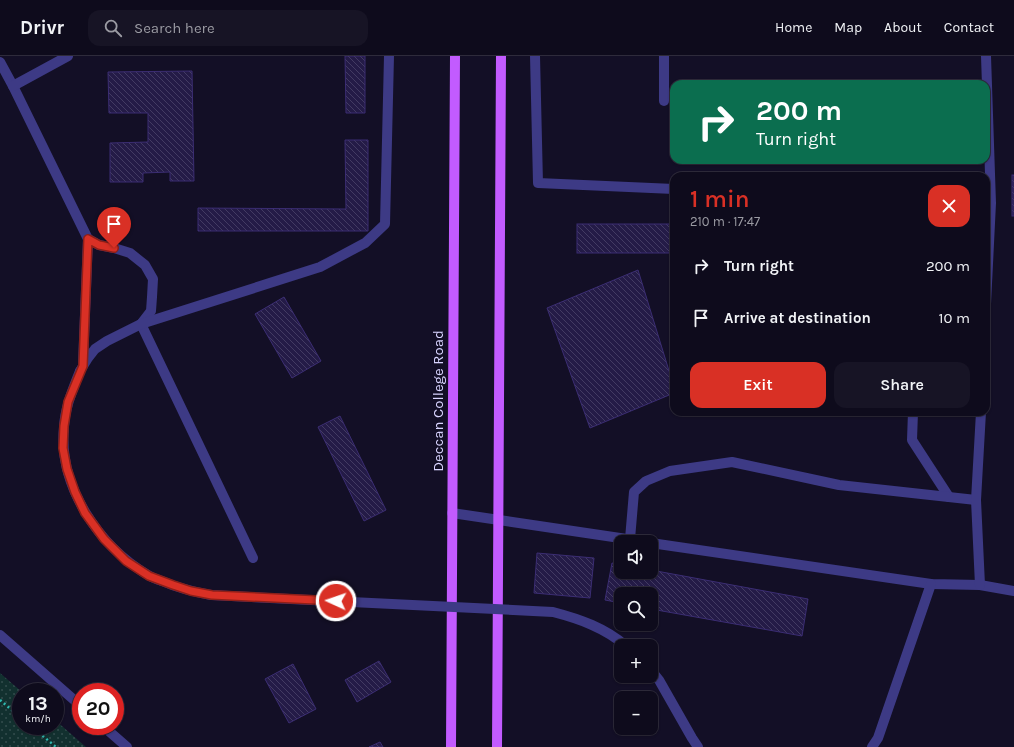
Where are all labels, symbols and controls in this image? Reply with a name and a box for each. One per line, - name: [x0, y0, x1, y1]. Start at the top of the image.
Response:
- search box: [88, 10, 368, 46]
- text: Drivr: [20, 17, 64, 39]
- icon: search: [102, 17, 124, 39]
- text: Search here: [134, 19, 215, 37]
- text: Home: [775, 19, 812, 36]
- text: Map: [834, 19, 862, 36]
- text: About: [884, 19, 922, 36]
- text: Contact: [944, 19, 994, 36]
- text: 200 m: [756, 94, 842, 127]
- icon: right: [690, 96, 742, 148]
- text: Turn right: [756, 128, 836, 150]
- text: 1 min: [690, 185, 750, 213]
- button: close: [928, 185, 970, 227]
- pin: [97, 207, 131, 248]
- icon: arrive: [103, 213, 125, 235]
- text: 210 m · 17:47: [690, 214, 760, 229]
- icon: right: [690, 255, 712, 277]
- text: Turn right: [724, 257, 794, 275]
- text: 200 m: [926, 257, 970, 275]
- icon: arrive: [690, 307, 712, 329]
- text: Arrive at destination: [724, 309, 871, 327]
- text: 10 m: [939, 309, 970, 327]
- street label: Deccan College Road: [429, 330, 447, 472]
- button: Exit: [690, 362, 826, 408]
- button: Share: [834, 362, 970, 408]
- map controls: [614, 535, 658, 735]
- button: sound: [614, 535, 658, 579]
- position arrow: [315, 580, 357, 622]
- button: search: [614, 587, 658, 631]
- button: +: [614, 639, 658, 683]
- speed limit sign: 20: [72, 683, 124, 735]
- button: −: [614, 691, 658, 735]
- text: 13: [28, 692, 48, 715]
- text: km/h: [25, 713, 51, 725]

